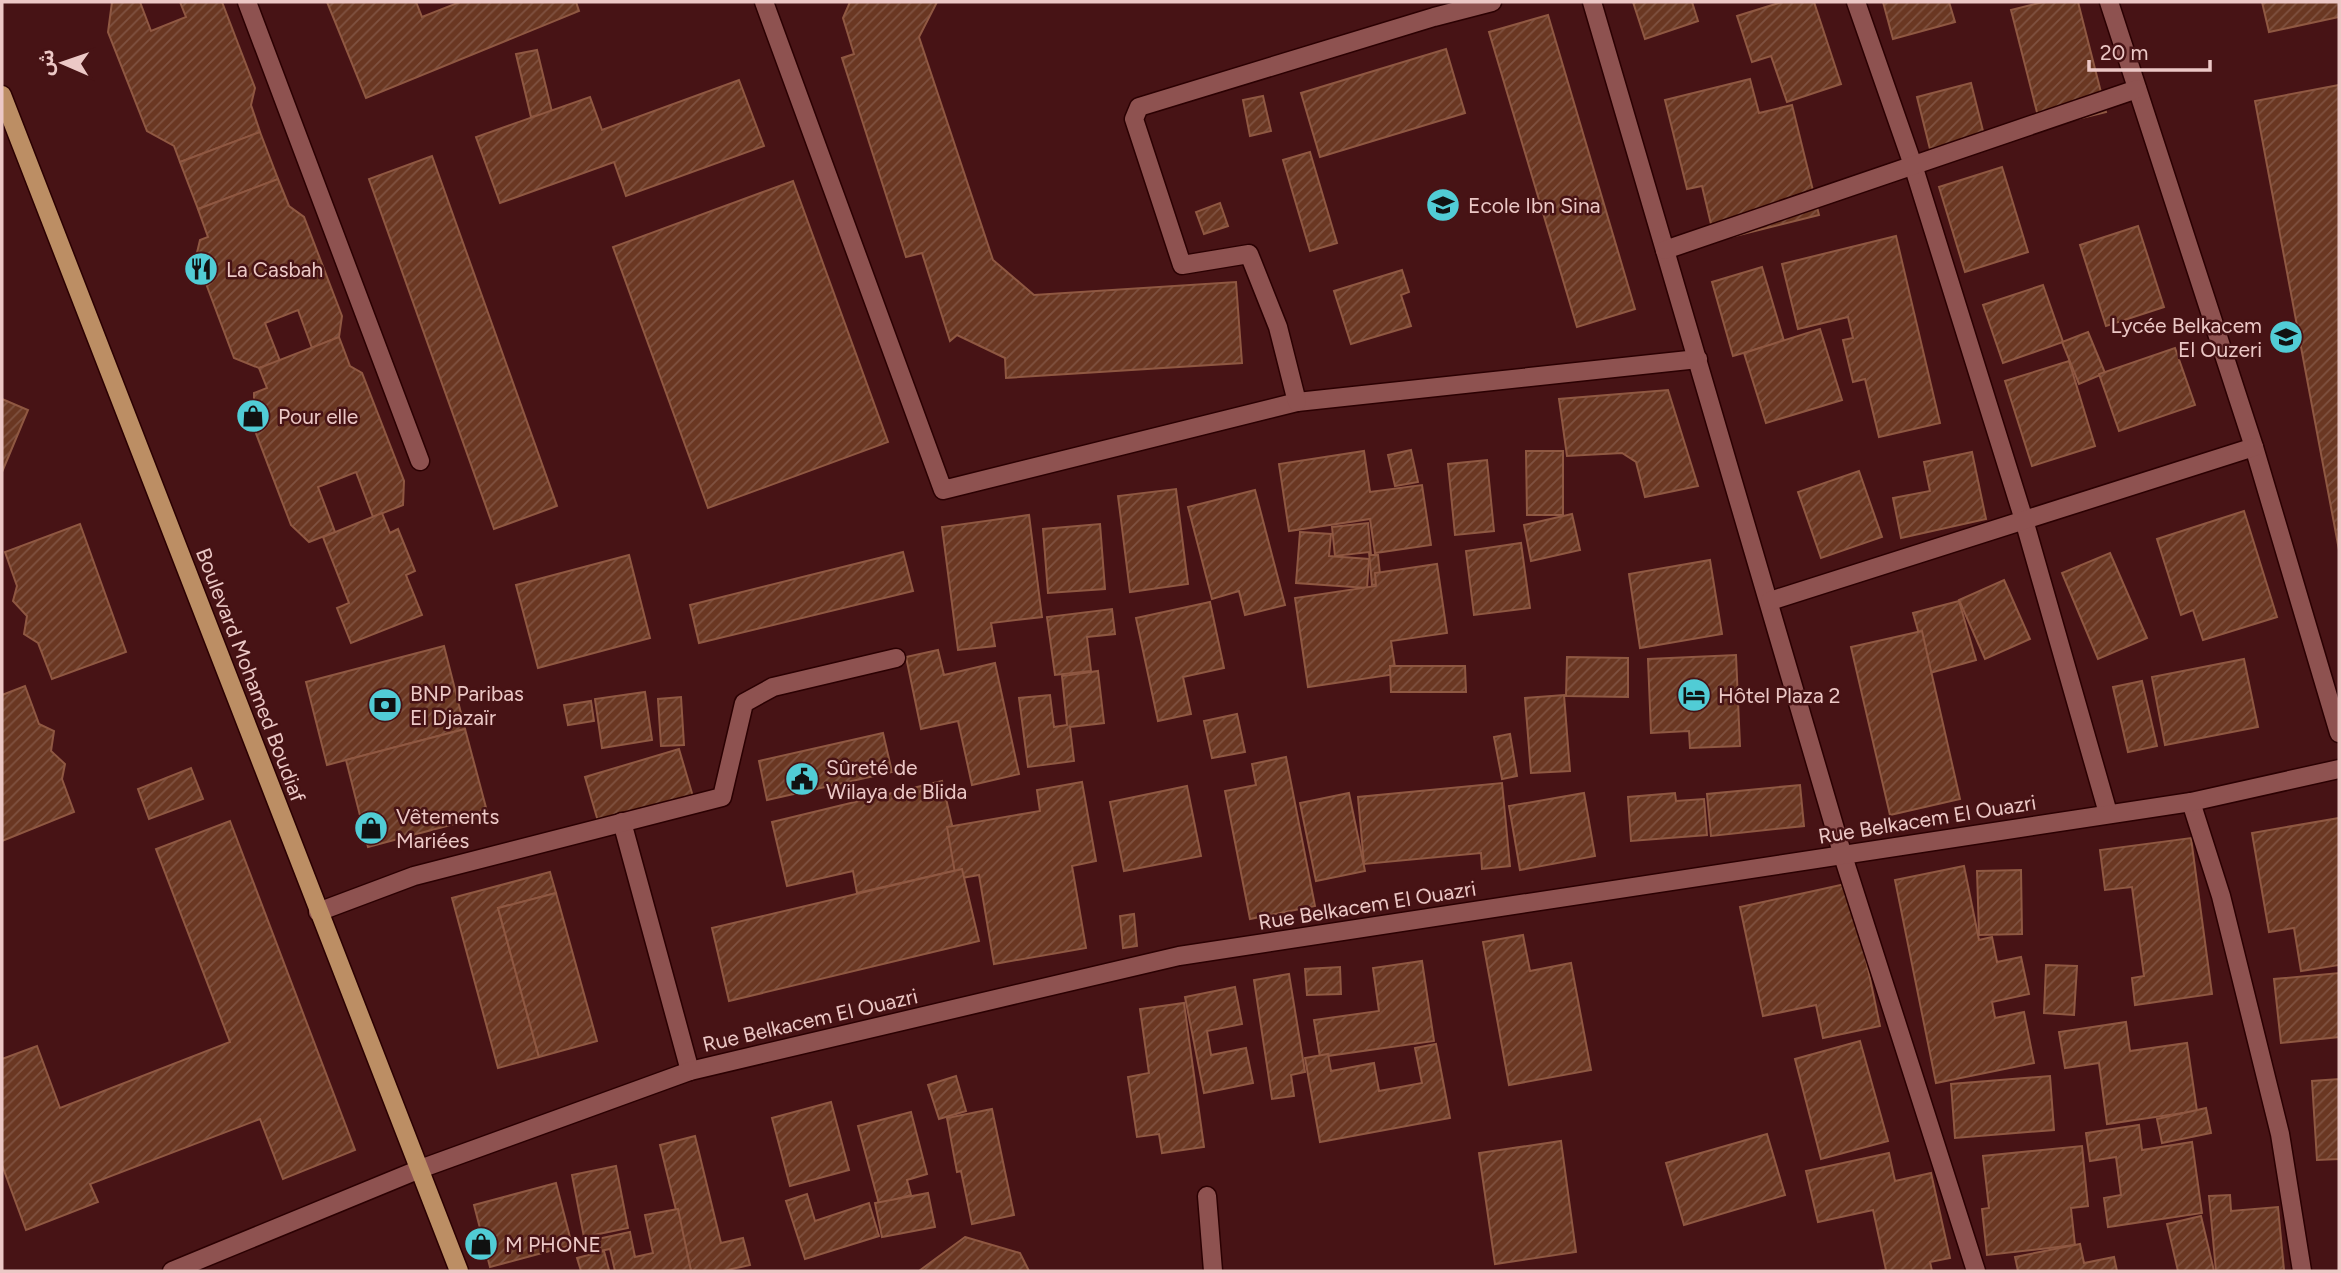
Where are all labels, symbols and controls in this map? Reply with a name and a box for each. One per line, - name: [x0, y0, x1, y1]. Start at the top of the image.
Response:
- north arrow: [28, 28, 98, 98]
- scale bar: [2089, 28, 2210, 72]
- text: 20 m: [2100, 40, 2148, 65]
- text: ش: [35, 49, 58, 76]
- school or university icon: Ecole Ibn Sina: [1424, 186, 1462, 224]
- place label: Ecole Ibn Sina: [1468, 193, 1600, 218]
- restaurant icon: La Casbah: [182, 250, 220, 288]
- place label: La Casbah: [226, 257, 323, 282]
- place label: Lycée Belkacem El Ouzeri: [2111, 313, 2262, 362]
- school or university icon: Lycée Belkacem El Ouzeri: [2267, 318, 2305, 356]
- shop icon: Pour elle: [234, 397, 272, 435]
- place label: Pour elle: [278, 404, 358, 429]
- street label: Boulevard Mohamed Boudiaf: [191, 544, 311, 806]
- hotel icon: Hôtel Plaza 2: [1675, 676, 1713, 714]
- place label: BNP Paribas El Djazaïr: [410, 681, 524, 730]
- place label: Hôtel Plaza 2: [1718, 683, 1841, 708]
- bank icon: BNP Paribas El Djazaïr: [366, 686, 404, 724]
- place label: Sûreté de Wilaya de Blida: [826, 755, 967, 804]
- public building icon: Sûreté de Wilaya de Blida: [783, 760, 821, 798]
- street label: Rue Belkacem El Ouazri: [1816, 789, 2038, 849]
- place label: Vêtements Mariées: [396, 804, 499, 853]
- shop icon: Vêtements Mariées: [352, 809, 390, 847]
- street label: Rue Belkacem El Ouazri: [1256, 875, 1478, 935]
- street label: Rue Belkacem El Ouazri: [700, 983, 920, 1057]
- shop icon: M PHONE: [462, 1225, 500, 1263]
- place label: M PHONE: [505, 1232, 601, 1257]

